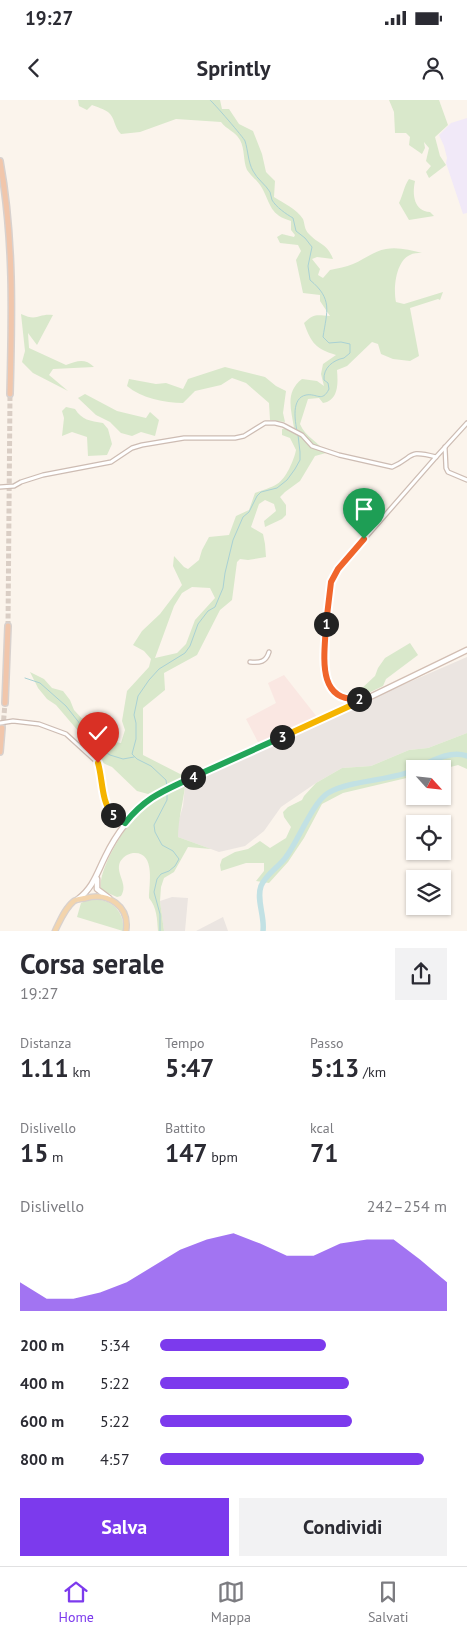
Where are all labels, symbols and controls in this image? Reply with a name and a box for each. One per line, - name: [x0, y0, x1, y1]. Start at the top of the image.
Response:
- text: 19:27: [25, 6, 73, 30]
- icon: back: [20, 54, 48, 82]
- text: Sprintly: [197, 54, 270, 82]
- icon: person: [419, 54, 447, 82]
- pin: [343, 488, 385, 539]
- icon: arrive: [350, 495, 378, 523]
- pin: 1: [314, 612, 338, 636]
- text: 1: [323, 615, 330, 633]
- pin: 2: [346, 686, 372, 712]
- text: 2: [356, 690, 363, 708]
- pin: [77, 712, 119, 763]
- icon: check: [84, 719, 112, 747]
- pin: 3: [270, 724, 294, 750]
- text: 3: [279, 728, 286, 746]
- north arrow: [406, 760, 451, 805]
- map controls: [406, 760, 451, 915]
- pin: 4: [180, 764, 206, 790]
- text: 4: [190, 768, 197, 786]
- pin: 5: [100, 802, 126, 828]
- text: 5: [110, 806, 117, 824]
- button: locate: [406, 815, 451, 860]
- button: layers: [406, 870, 451, 915]
- text: Corsa serale: [20, 945, 165, 982]
- button: share: [395, 948, 447, 1000]
- text: 19:27: [20, 983, 58, 1003]
- text: Distanza: [20, 1034, 71, 1052]
- text: Tempo: [165, 1034, 205, 1052]
- text: Passo: [310, 1034, 344, 1052]
- text: 1.11: [20, 1052, 69, 1084]
- text: 5:47: [165, 1052, 214, 1084]
- text: 5:13: [310, 1052, 359, 1084]
- text: km: [69, 1063, 91, 1081]
- text: /km: [359, 1063, 386, 1081]
- text: Dislivello: [20, 1119, 76, 1137]
- text: Battito: [165, 1119, 205, 1137]
- text: kcal: [310, 1119, 334, 1137]
- text: 15: [20, 1137, 48, 1169]
- text: 147: [165, 1137, 208, 1169]
- text: 71: [310, 1137, 338, 1169]
- text: m: [48, 1148, 63, 1166]
- text: bpm: [208, 1148, 238, 1166]
- text: Dislivello: [20, 1196, 84, 1216]
- text: 242–254 m: [367, 1196, 447, 1216]
- text: 200 m: [20, 1335, 64, 1355]
- text: 5:34: [100, 1335, 130, 1355]
- text: 400 m: [20, 1373, 64, 1393]
- text: 5:22: [100, 1373, 130, 1393]
- text: 600 m: [20, 1411, 64, 1431]
- text: 5:22: [100, 1411, 130, 1431]
- text: 800 m: [20, 1449, 64, 1469]
- text: 4:57: [100, 1449, 130, 1469]
- button: Salva: [20, 1498, 229, 1556]
- button: Condividi: [239, 1498, 447, 1556]
- tab: Home: [58, 1578, 94, 1626]
- tab: Mappa: [211, 1578, 251, 1626]
- tab: Salvati: [368, 1578, 409, 1626]

